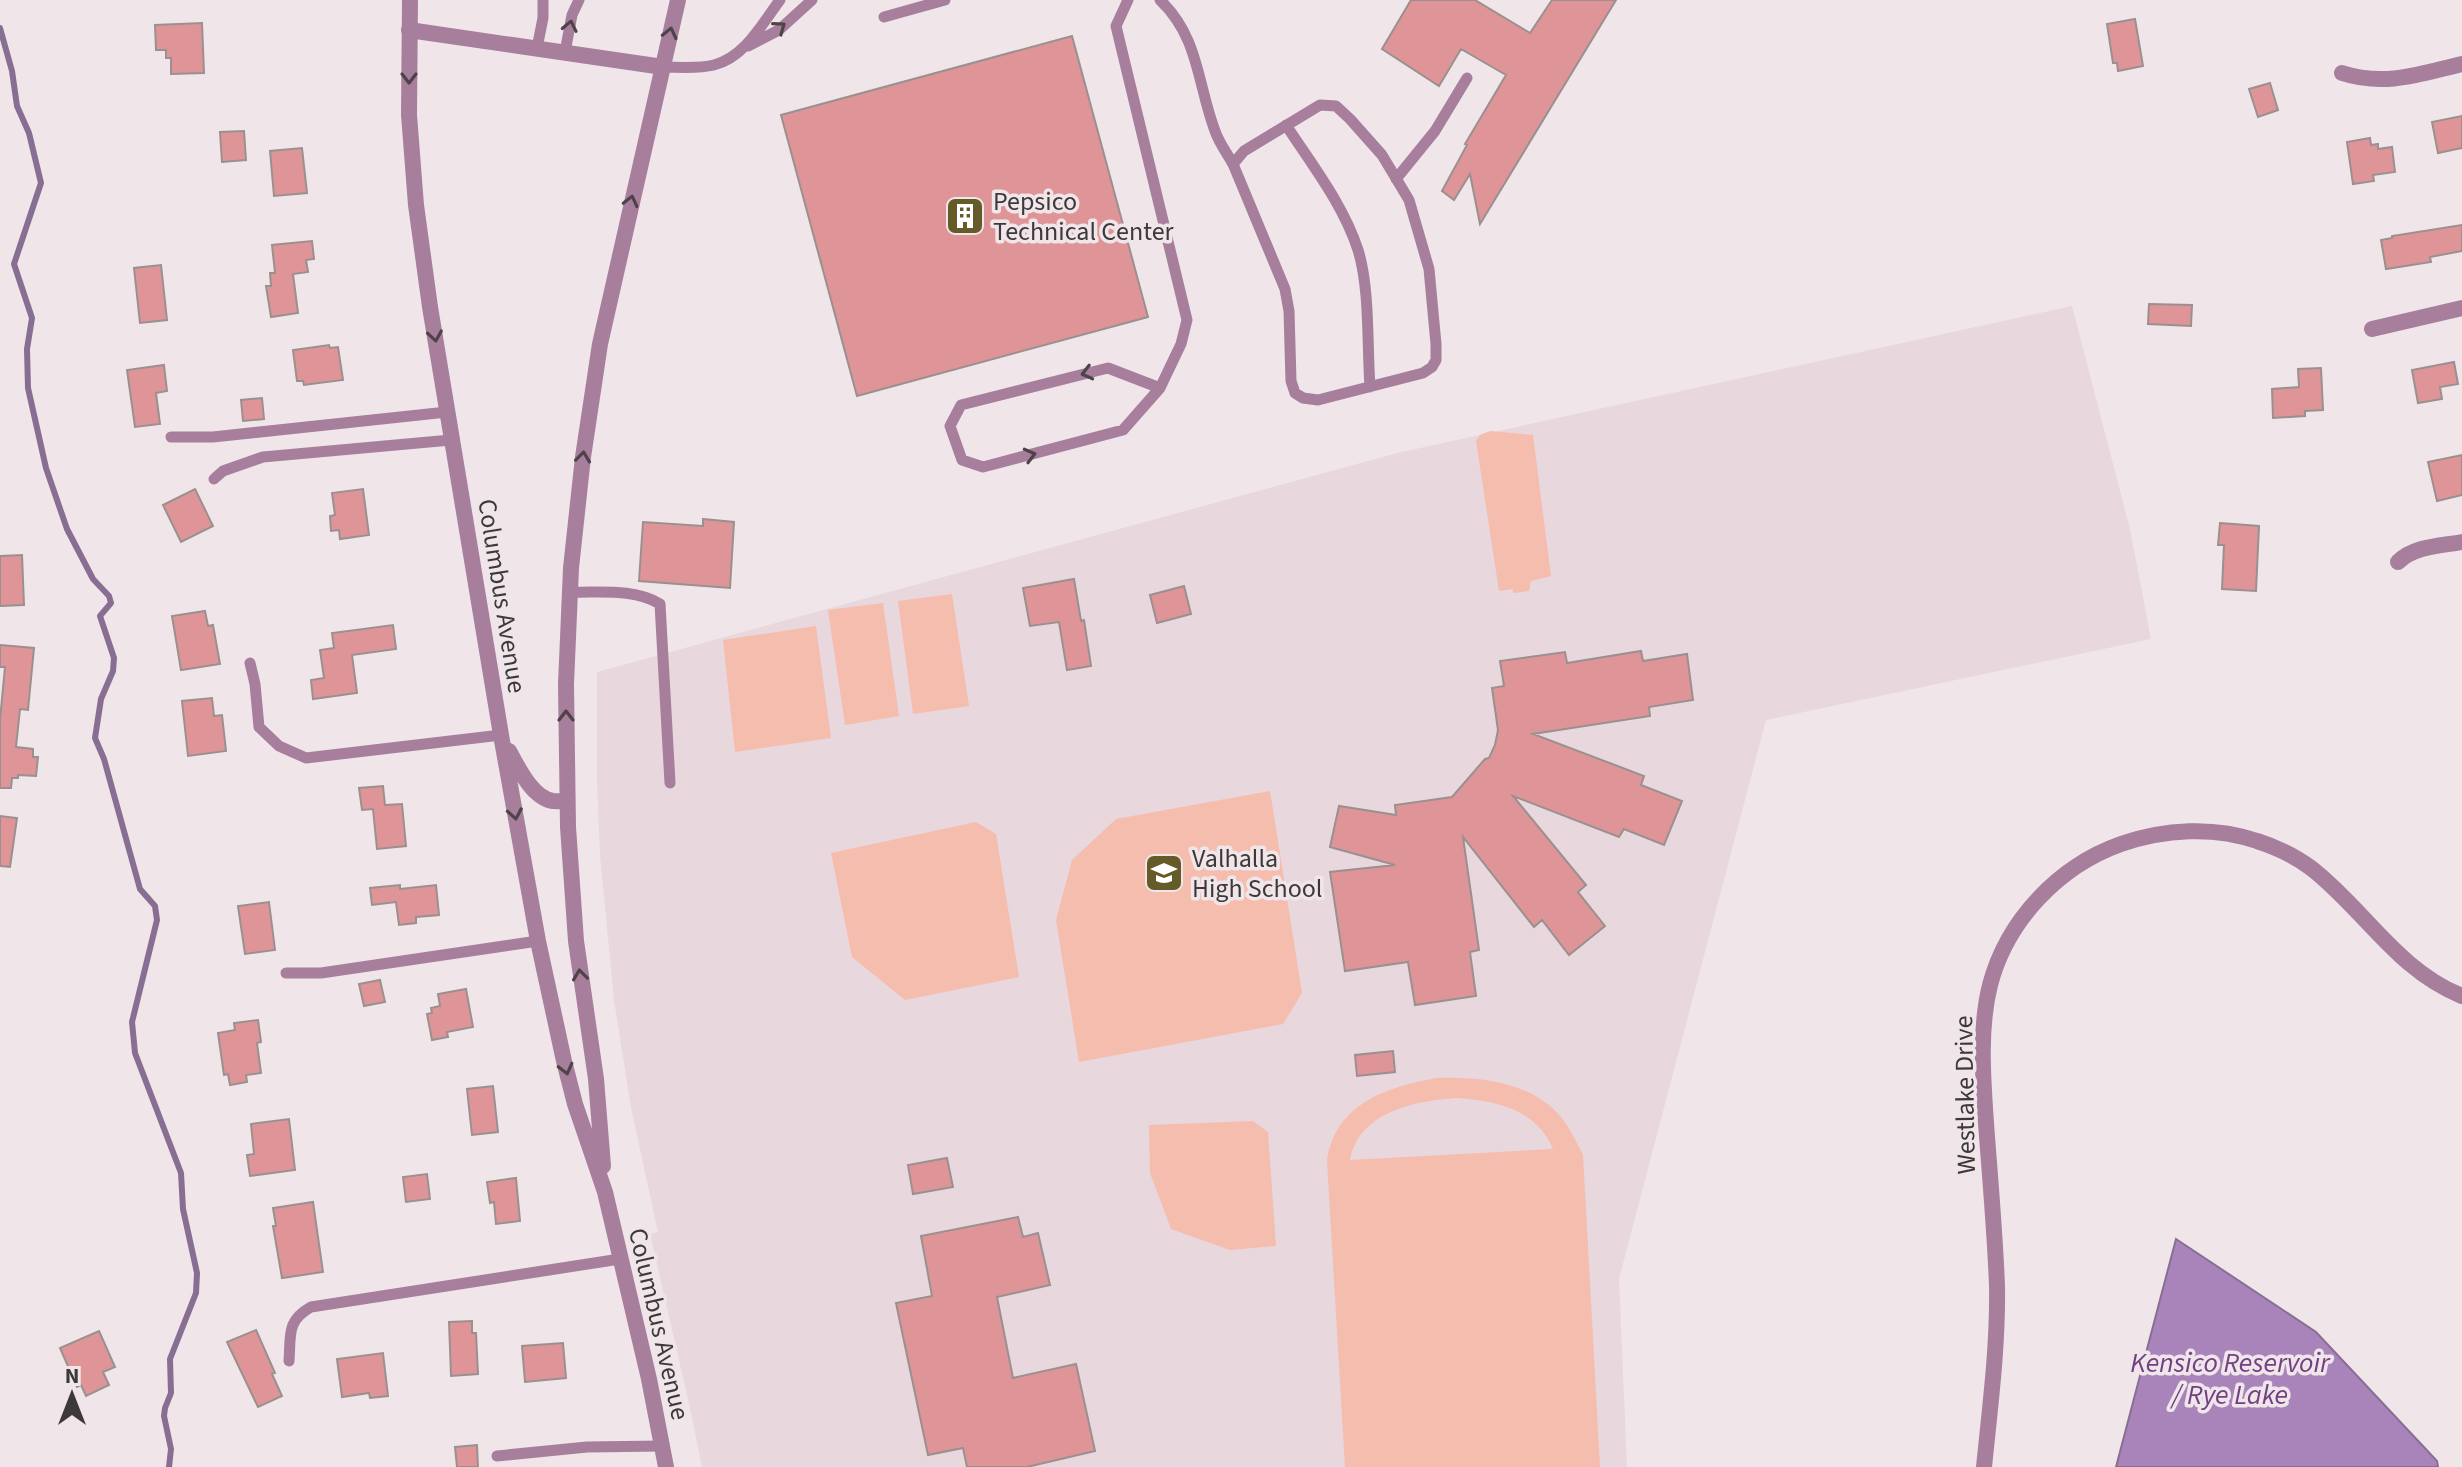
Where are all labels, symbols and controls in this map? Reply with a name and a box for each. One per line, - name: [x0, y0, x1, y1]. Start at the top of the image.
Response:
- one-way arrow: [561, 19, 578, 33]
- one-way arrow: [771, 22, 786, 37]
- one-way arrow: [661, 27, 678, 41]
- one-way arrow: [400, 72, 418, 85]
- place label: Pepsico Technical Center: [993, 183, 1175, 250]
- one-way arrow: [622, 195, 639, 209]
- building icon: Pepsico Technical Center: [944, 195, 986, 237]
- one-way arrow: [426, 330, 443, 343]
- one-way arrow: [1080, 364, 1094, 381]
- one-way arrow: [1022, 448, 1036, 464]
- one-way arrow: [574, 450, 591, 463]
- street label: Columbus Avenue: [468, 496, 536, 696]
- one-way arrow: [557, 709, 575, 722]
- one-way arrow: [506, 806, 523, 820]
- place label: Valhalla High School: [1192, 840, 1323, 907]
- school or university icon: Valhalla High School: [1143, 852, 1185, 894]
- one-way arrow: [572, 968, 589, 982]
- street label: Westlake Drive: [1945, 1015, 1985, 1175]
- one-way arrow: [557, 1061, 574, 1075]
- street label: Columbus Avenue: [619, 1224, 699, 1424]
- water label: Kensico Reservoir / Rye Lake: [2130, 1343, 2331, 1415]
- north arrow: [32, 1355, 112, 1435]
- text: N: [65, 1360, 79, 1392]

